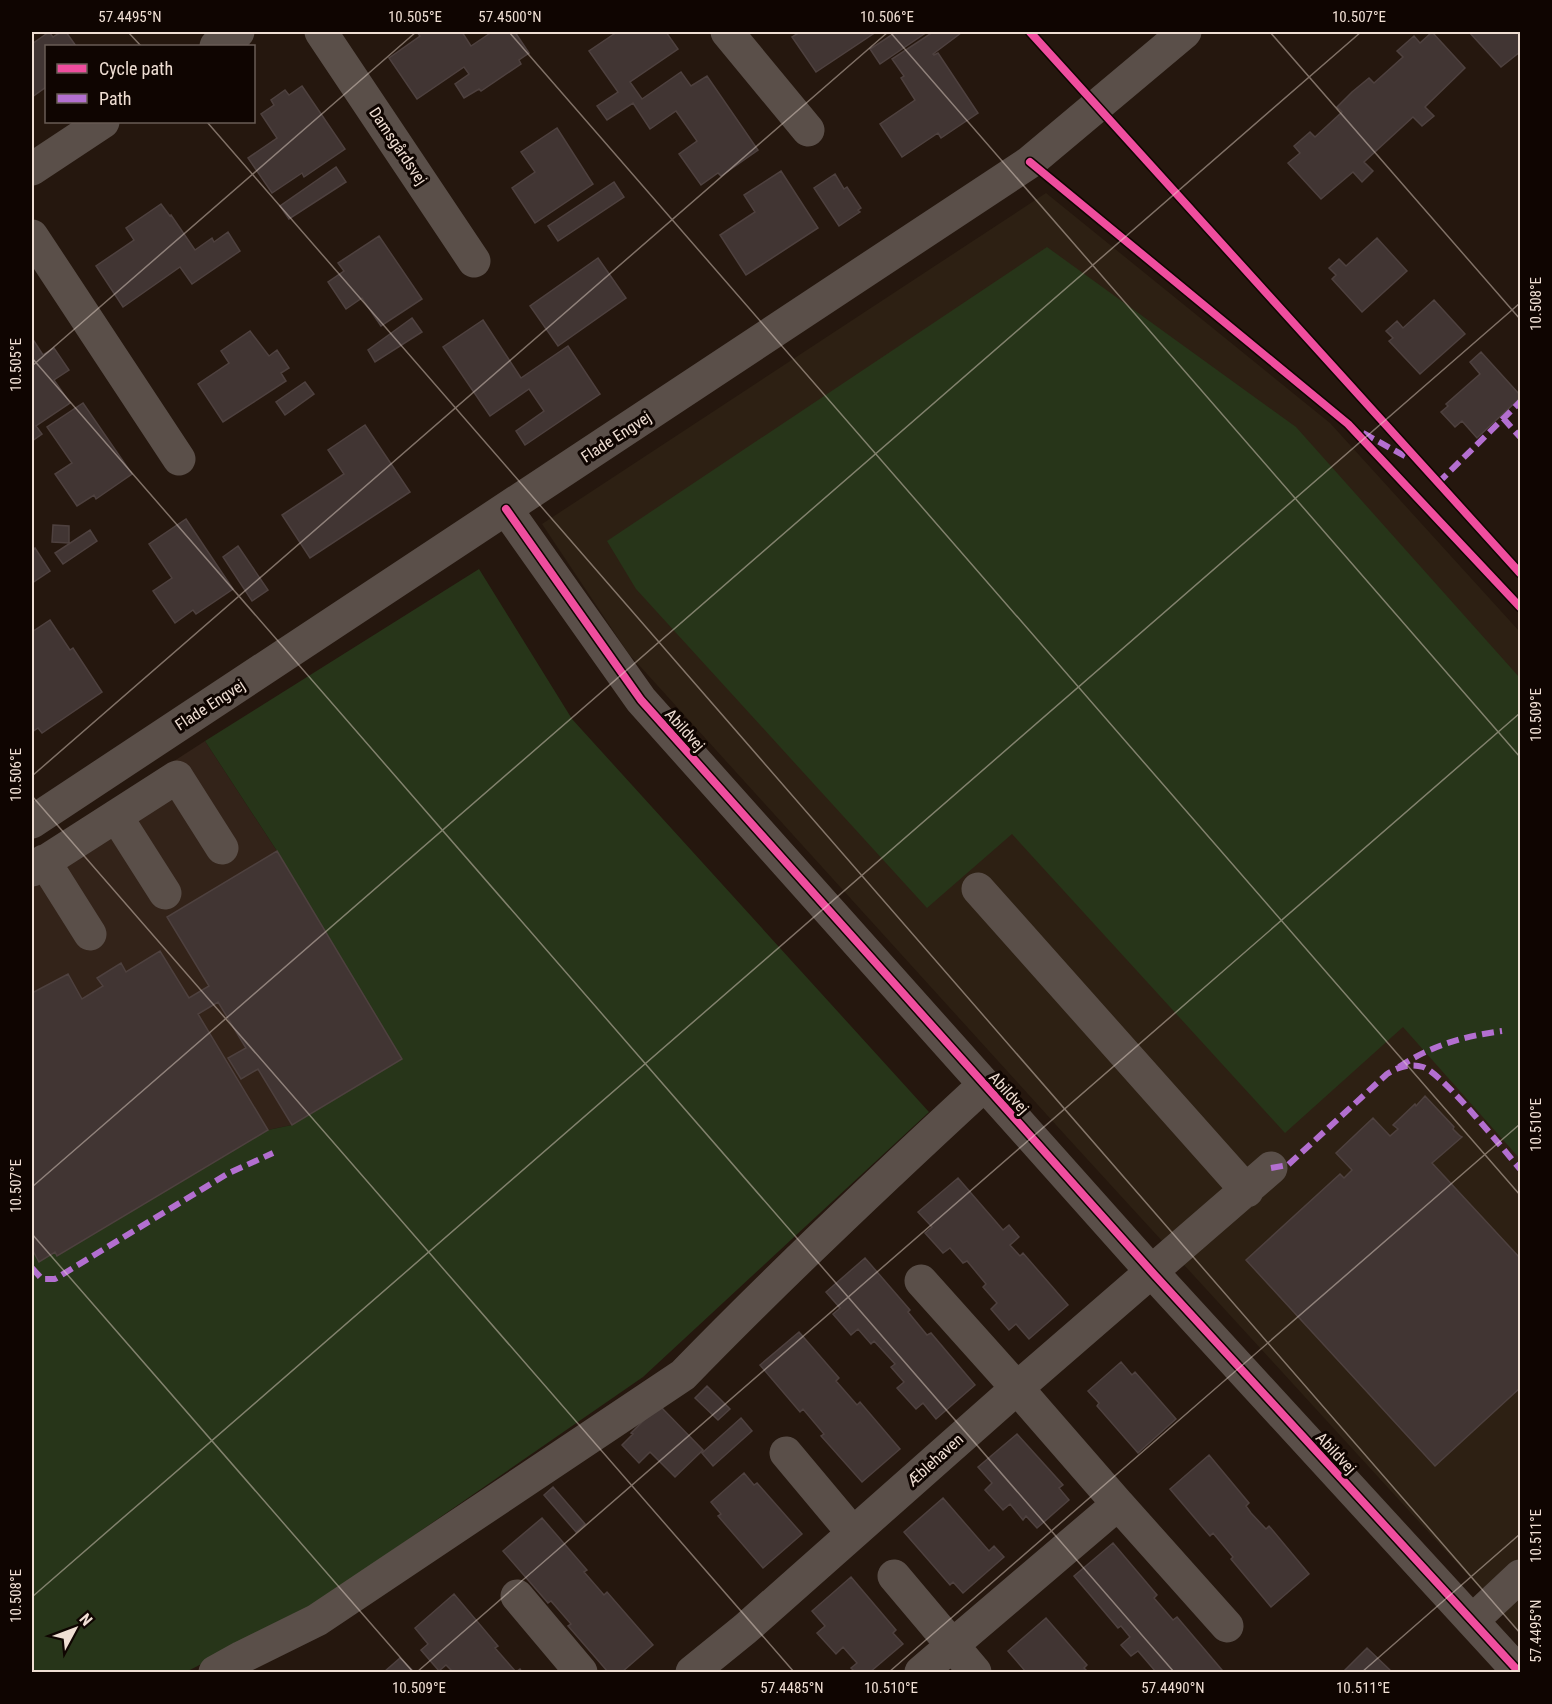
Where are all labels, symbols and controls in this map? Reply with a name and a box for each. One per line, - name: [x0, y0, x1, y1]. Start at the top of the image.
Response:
- text: 57.4495°N: [98, 8, 162, 26]
- text: 10.505°E: [388, 8, 442, 26]
- text: 57.4500°N: [478, 8, 542, 26]
- text: 10.506°E: [860, 8, 914, 26]
- text: 10.507°E: [1332, 8, 1386, 26]
- legend: [45, 45, 255, 123]
- text: Cycle path: [99, 58, 173, 79]
- text: Path: [99, 88, 132, 109]
- street label: Damsgårdsvej: [365, 104, 431, 188]
- text: 10.508°E: [1527, 277, 1545, 331]
- text: 10.505°E: [7, 338, 25, 392]
- street label: Flade Engvej: [577, 407, 655, 467]
- street label: Flade Engvej: [171, 675, 249, 735]
- text: 10.509°E: [1527, 688, 1545, 742]
- street label: Abildvej: [661, 705, 709, 755]
- text: 10.506°E: [7, 748, 25, 802]
- street label: Abildvej: [985, 1068, 1033, 1118]
- text: 10.510°E: [1527, 1098, 1545, 1152]
- text: 10.507°E: [7, 1159, 25, 1213]
- street label: Abildvej: [1312, 1428, 1360, 1478]
- street label: Æblehaven: [902, 1430, 967, 1491]
- text: 10.511°E: [1527, 1509, 1545, 1563]
- text: 10.508°E: [7, 1569, 25, 1623]
- north arrow: [45, 1599, 105, 1659]
- text: 57.4495°N: [1527, 1599, 1545, 1663]
- text: N: [76, 1610, 96, 1629]
- text: 10.509°E: [392, 1679, 446, 1697]
- text: 57.4485°N: [760, 1679, 824, 1697]
- text: 10.510°E: [864, 1679, 918, 1697]
- text: 57.4490°N: [1141, 1679, 1205, 1697]
- text: 10.511°E: [1336, 1679, 1390, 1697]

